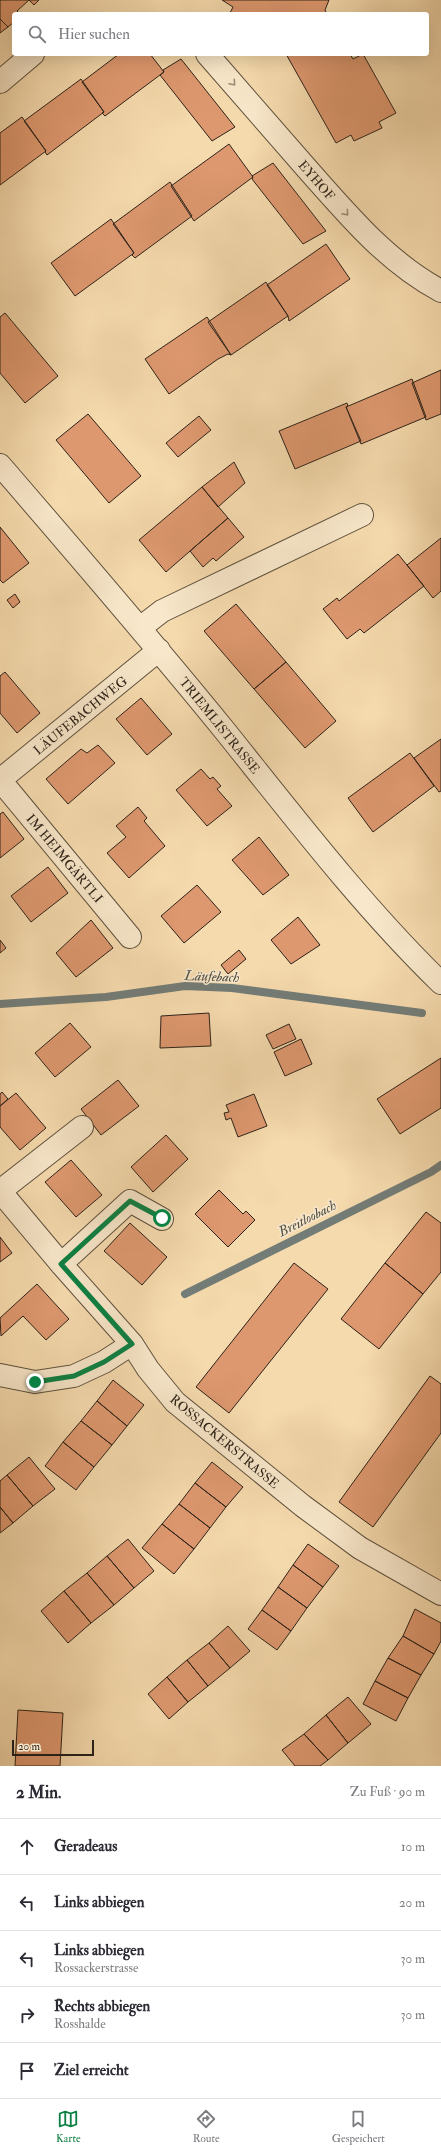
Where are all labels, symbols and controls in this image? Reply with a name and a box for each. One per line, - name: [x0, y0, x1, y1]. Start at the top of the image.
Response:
- search box: [12, 12, 429, 56]
- icon: search: [26, 23, 48, 45]
- text: Hier suchen: [58, 25, 130, 44]
- one-way arrow: [228, 79, 235, 86]
- street label: EYHOF: [295, 157, 338, 204]
- one-way arrow: [342, 208, 349, 215]
- street label: LÄUFEBACHWEG: [30, 673, 131, 759]
- street label: TRIEMLISTRASSE: [176, 674, 263, 777]
- street label: IM HEIMGÄRTLI: [22, 811, 106, 906]
- water label: Läufebach: [183, 967, 240, 986]
- water label: Breitloobach: [274, 1197, 339, 1241]
- route start: [153, 1209, 171, 1227]
- route end: [26, 1373, 44, 1391]
- street label: ROSSACKERSTRASSE: [166, 1391, 282, 1492]
- scale bar: [12, 1738, 94, 1757]
- text: 20 m: [18, 1740, 40, 1753]
- text: 2 Min.: [16, 1782, 61, 1803]
- text: Zu Fuß · 90 m: [350, 1784, 425, 1800]
- icon: ahead: [16, 1836, 38, 1858]
- text: Geradeaus: [54, 1837, 117, 1856]
- text: 10 m: [401, 1839, 425, 1855]
- icon: left: [16, 1892, 38, 1914]
- text: Links abbiegen: [54, 1893, 144, 1912]
- text: 20 m: [399, 1895, 425, 1911]
- text: Links abbiegen: [54, 1941, 144, 1960]
- icon: left: [16, 1948, 38, 1970]
- text: 30 m: [401, 1951, 425, 1967]
- text: Rossackerstrasse: [54, 1960, 138, 1976]
- text: Rechts abbiegen: [54, 1997, 150, 2016]
- icon: right: [16, 2004, 38, 2026]
- text: 30 m: [401, 2007, 425, 2023]
- text: Rosshalde: [54, 2016, 106, 2032]
- icon: arrive: [16, 2060, 38, 2082]
- text: Ziel erreicht: [54, 2061, 129, 2080]
- tab: Karte: [56, 2108, 81, 2145]
- tab: Route: [193, 2108, 220, 2145]
- tab: Gespeichert: [332, 2108, 385, 2145]

